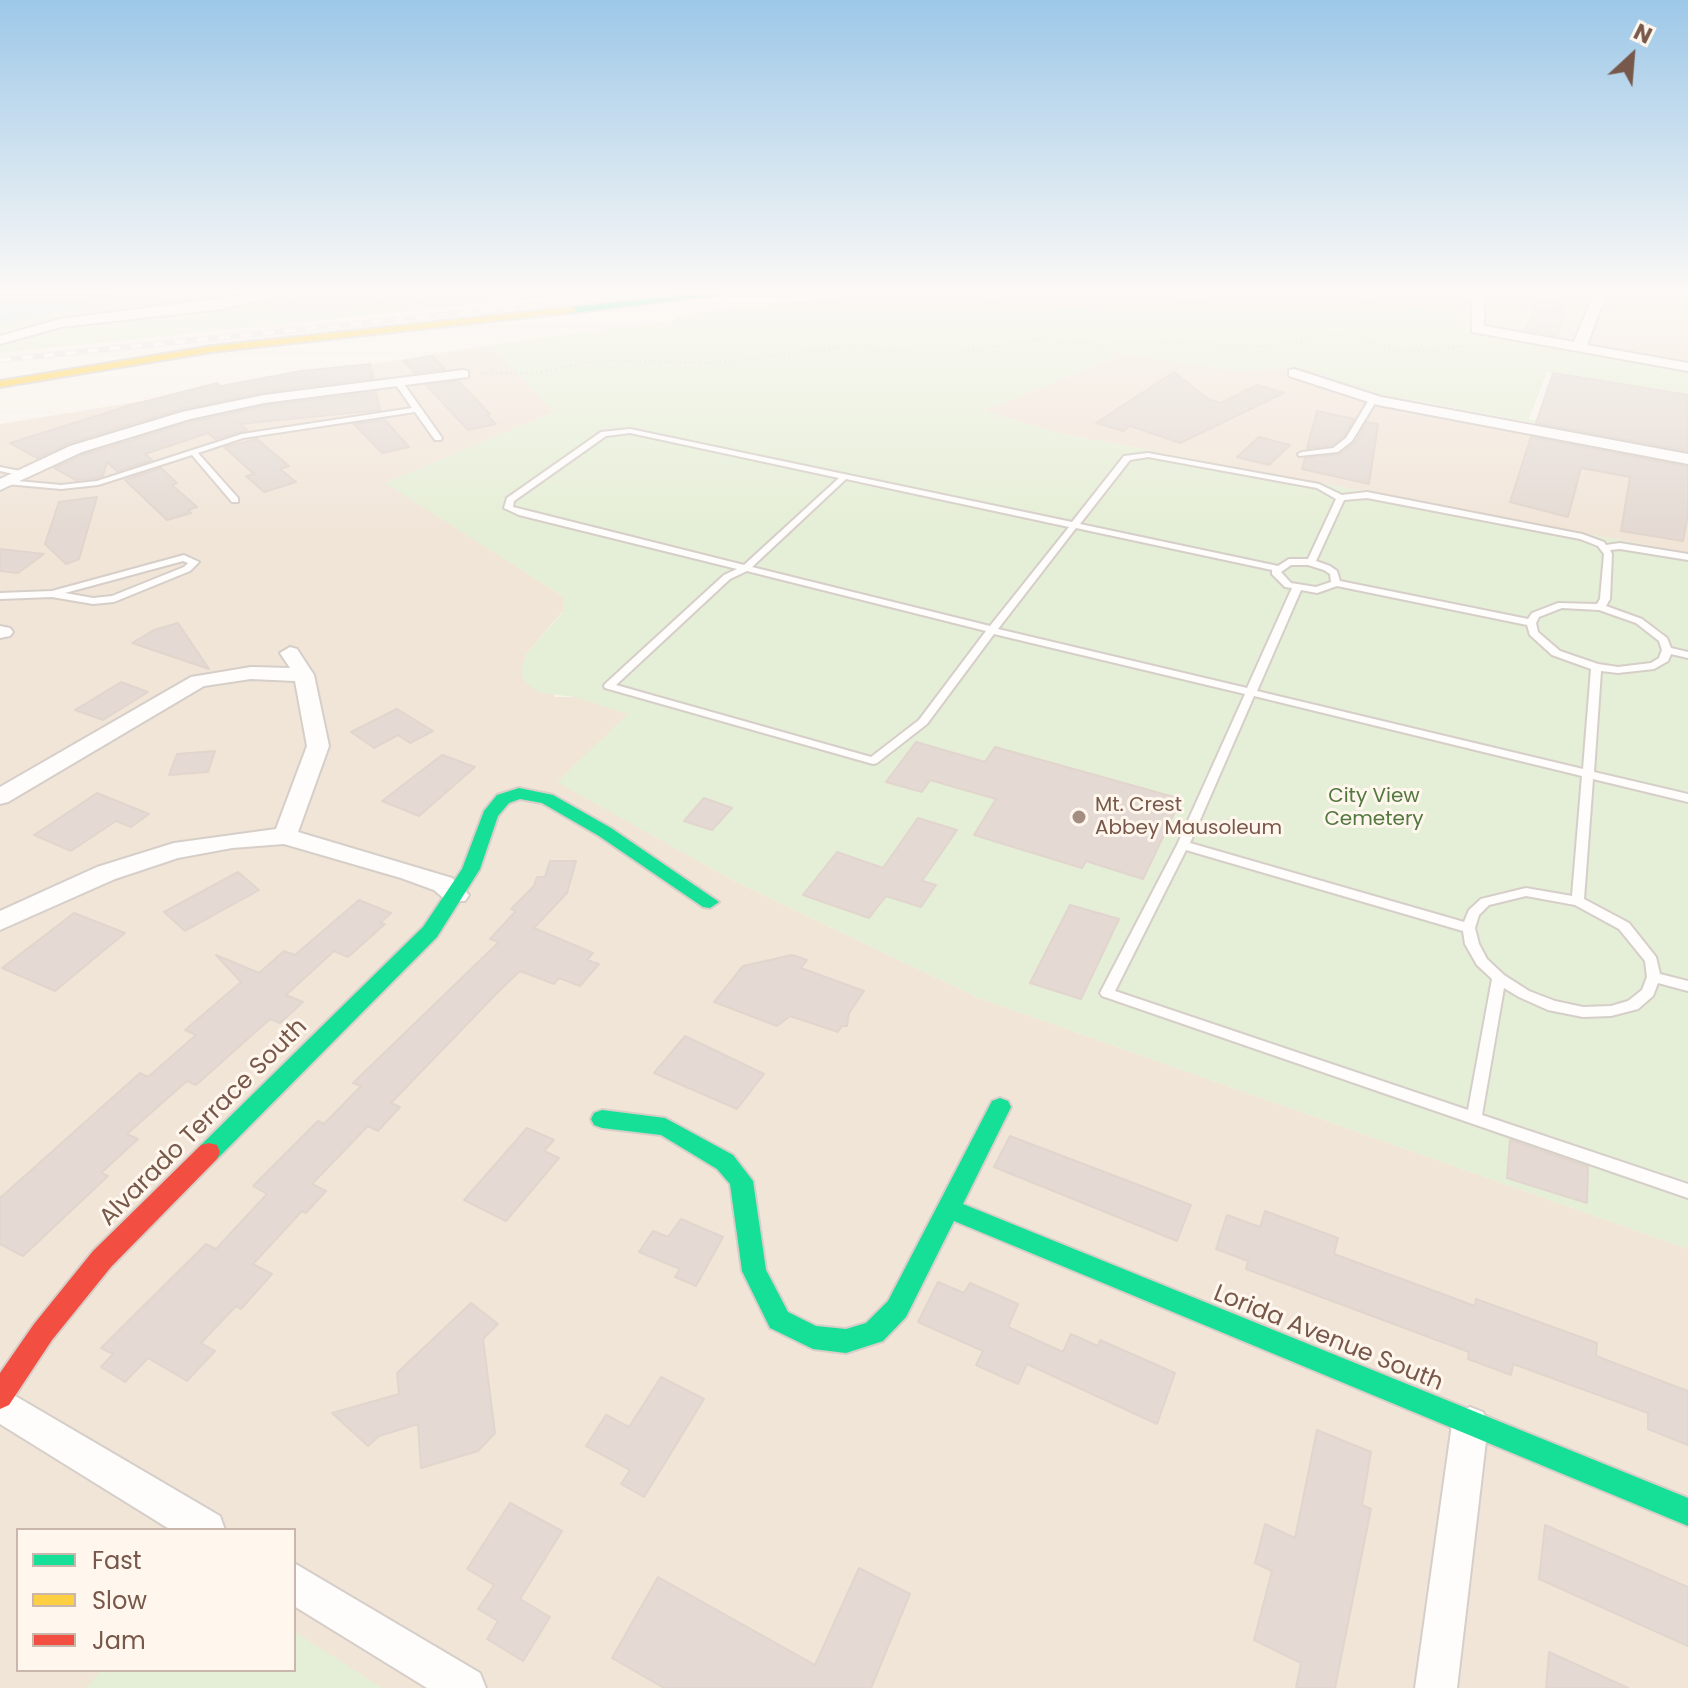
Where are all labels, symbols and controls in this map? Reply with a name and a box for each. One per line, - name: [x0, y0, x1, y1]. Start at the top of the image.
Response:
- north arrow: [1592, 16, 1672, 96]
- text: N: [1629, 16, 1657, 52]
- park label: City View Cemetery: [1324, 785, 1424, 832]
- place label: Mt. Crest Abbey Mausoleum: [1095, 794, 1282, 841]
- marker: Mt. Crest Abbey Mausoleum: [1070, 808, 1088, 826]
- street label: Alvarado Terrace South: [94, 1013, 314, 1233]
- street label: Lorida Avenue South: [1209, 1280, 1447, 1398]
- legend: [16, 1528, 296, 1672]
- text: Fast: [92, 1544, 142, 1577]
- text: Slow: [92, 1584, 147, 1617]
- text: Jam: [92, 1624, 146, 1657]

